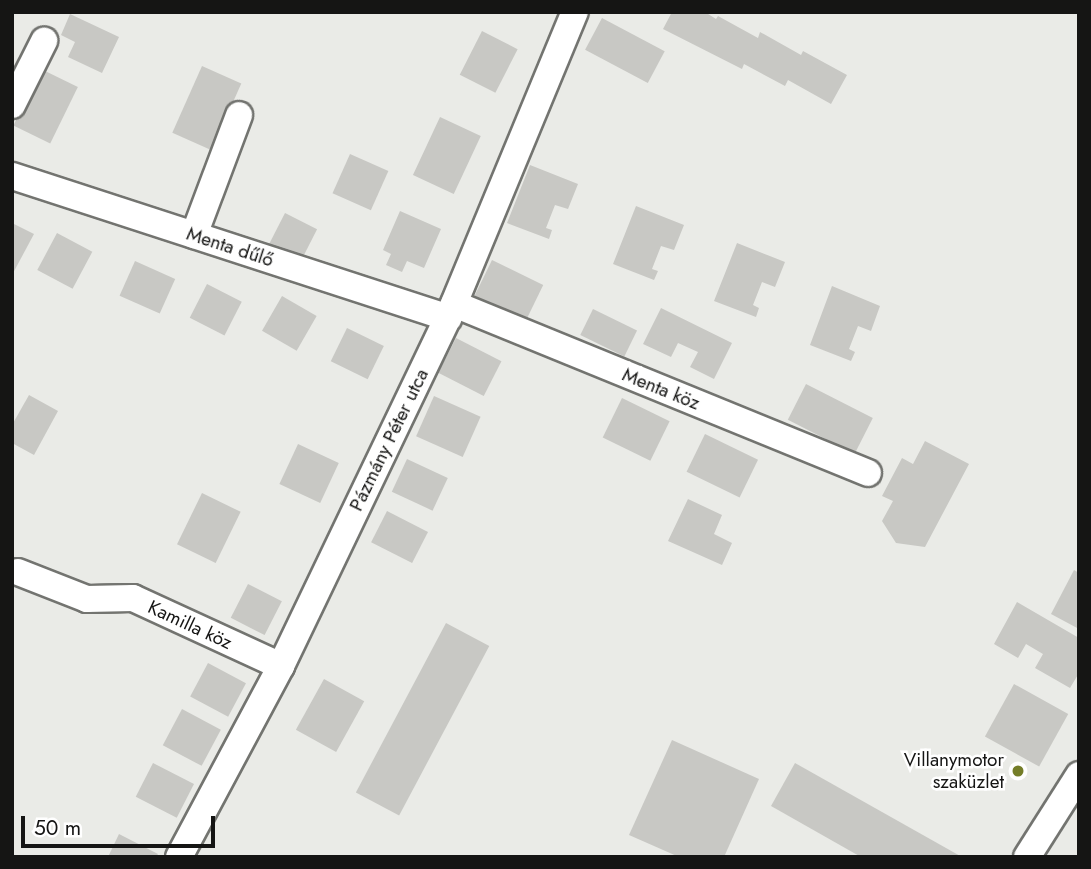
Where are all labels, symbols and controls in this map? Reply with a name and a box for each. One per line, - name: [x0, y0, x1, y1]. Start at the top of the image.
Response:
- street label: Menta dűlő: [184, 222, 276, 272]
- street label: Menta köz: [619, 363, 703, 415]
- street label: Pázmány Péter utca: [345, 365, 433, 515]
- street label: Kamilla köz: [144, 596, 236, 654]
- place label: Villanymotor szaküzlet: [904, 749, 1004, 793]
- marker: Villanymotor szaküzlet: [1010, 763, 1026, 779]
- scale bar: [24, 802, 219, 846]
- text: 50 m: [34, 813, 81, 843]

